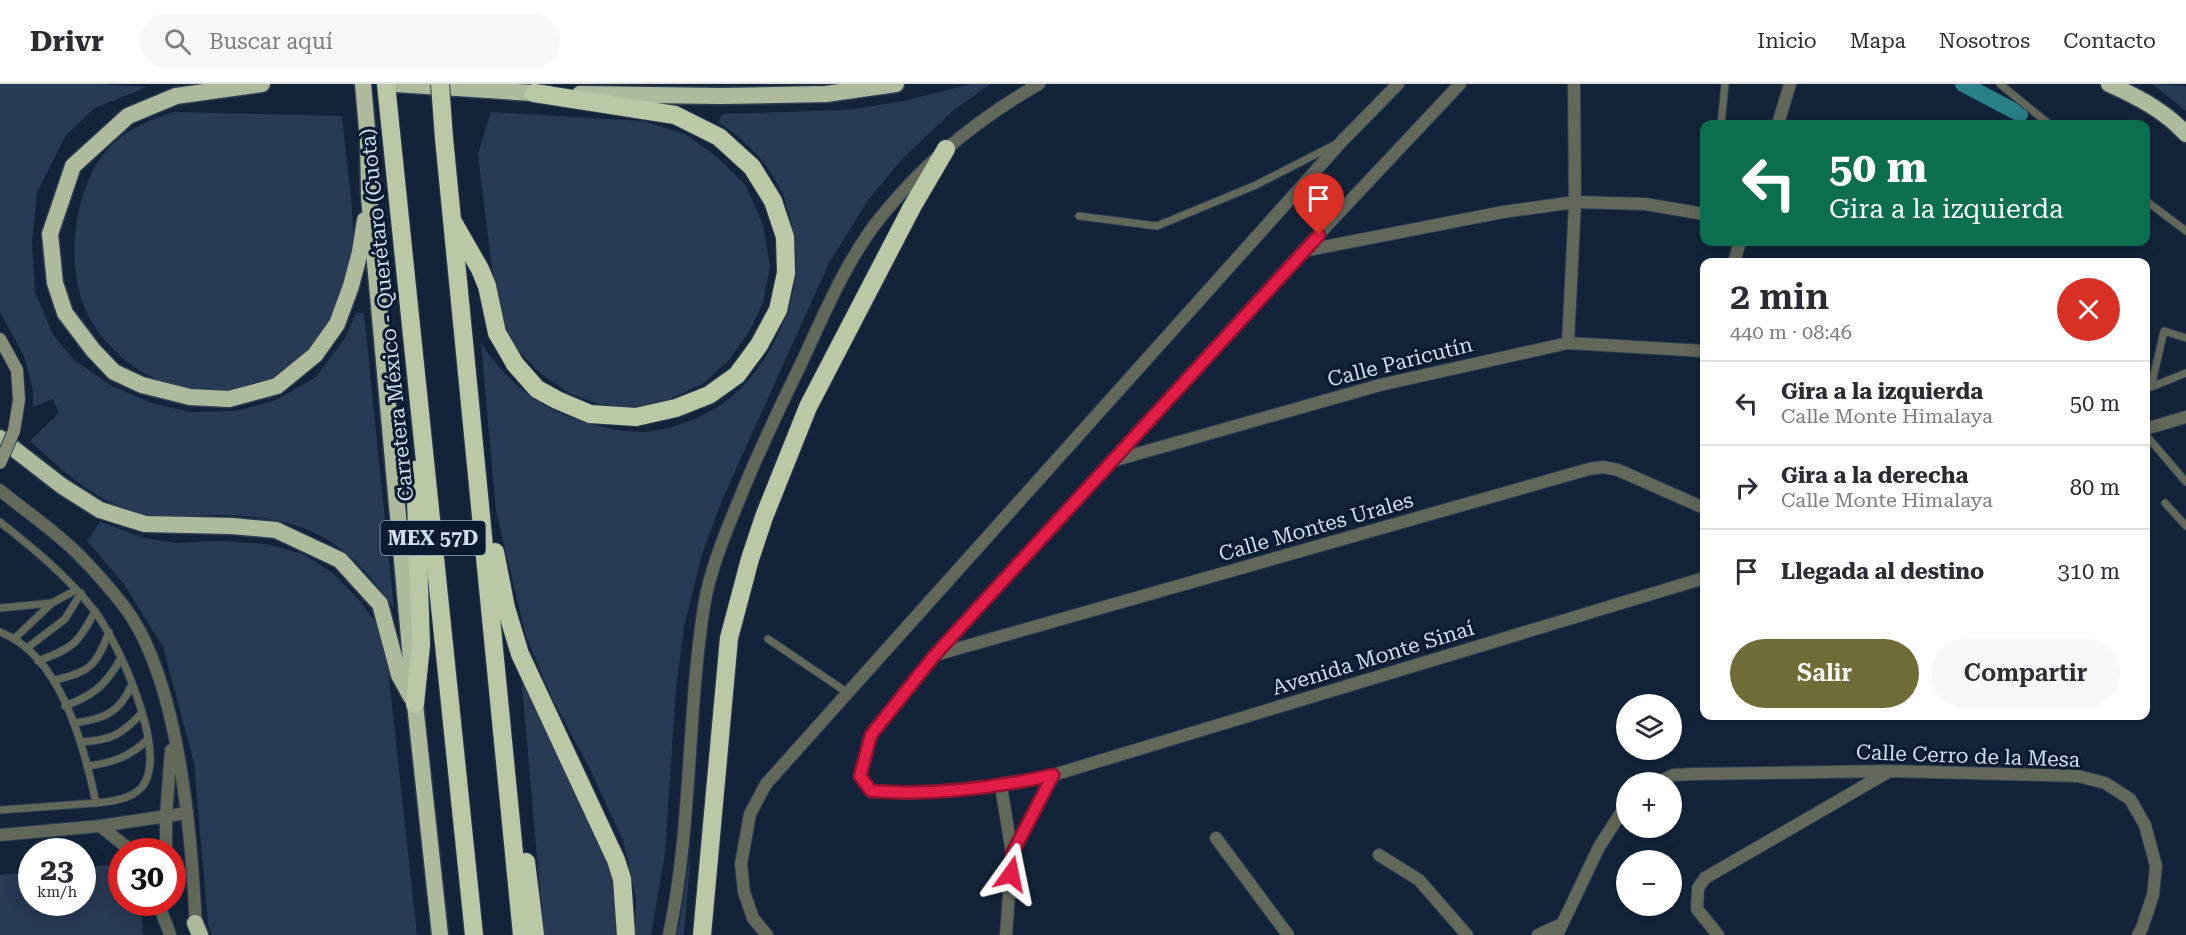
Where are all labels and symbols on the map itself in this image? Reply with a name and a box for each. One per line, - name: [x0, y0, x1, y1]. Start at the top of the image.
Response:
- street label: Carretera México - Querétaro (Cuota): [355, 127, 419, 503]
- pin: [1293, 173, 1344, 235]
- street label: Calle Paricutín: [1325, 332, 1476, 392]
- street label: Calle Montes Urales: [1216, 488, 1416, 566]
- road number: MEX 57D: [380, 521, 486, 555]
- street label: Avenida Monte Sinaí: [1269, 616, 1477, 700]
- street label: Calle Cerro de la Mesa: [1856, 740, 2081, 772]
- speed limit sign: 30: [108, 838, 186, 916]
- position arrow: [979, 842, 1043, 906]

